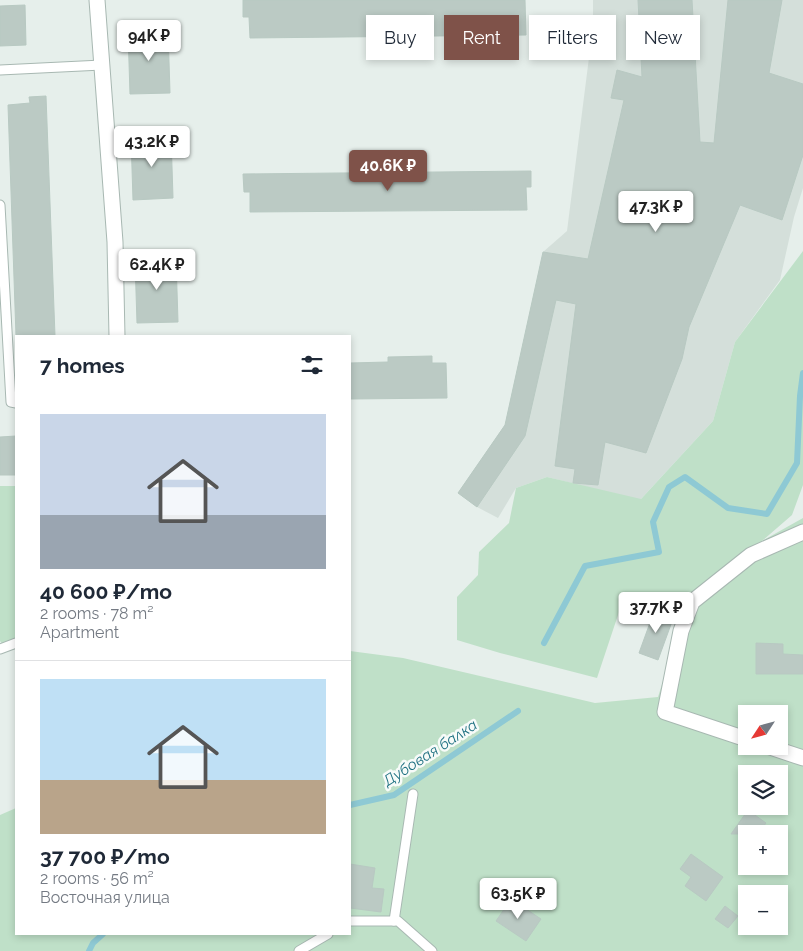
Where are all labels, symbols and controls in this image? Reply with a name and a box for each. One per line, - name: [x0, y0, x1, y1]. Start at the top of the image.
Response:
- chip: Buy: [366, 15, 434, 60]
- chip: Rent: [444, 15, 519, 60]
- chip: Filters: [529, 15, 616, 60]
- chip: New: [626, 15, 700, 60]
- pin: 94K ₽: [114, 20, 184, 62]
- text: 94K ₽: [128, 26, 170, 45]
- pin: 43.2K ₽: [106, 126, 198, 168]
- text: 43.2K ₽: [125, 132, 179, 151]
- pin: 40.6K ₽: [342, 150, 434, 192]
- text: 40.6K ₽: [360, 156, 416, 175]
- pin: 47.3K ₽: [610, 190, 702, 233]
- text: 47.3K ₽: [629, 197, 683, 216]
- pin: 62.4K ₽: [111, 248, 203, 291]
- text: 62.4K ₽: [129, 255, 185, 274]
- icon: filters: [298, 351, 326, 379]
- text: 7 homes: [40, 353, 125, 378]
- icon: home: [138, 446, 228, 536]
- text: 40 600 ₽/mo: [40, 579, 172, 604]
- pin: 37.7K ₽: [610, 592, 702, 634]
- text: 37.7K ₽: [630, 598, 682, 617]
- text: 2 rooms · 78 m²: [40, 604, 153, 623]
- text: Apartment: [40, 623, 119, 642]
- north arrow: [738, 705, 788, 755]
- map controls: [738, 705, 788, 935]
- icon: home: [138, 712, 228, 802]
- water label: Дубовая балка: [379, 716, 480, 791]
- button: layers: [738, 765, 788, 815]
- button: +: [738, 825, 788, 875]
- text: 37 700 ₽/mo: [40, 844, 170, 869]
- text: 2 rooms · 56 m²: [40, 869, 154, 888]
- pin: 63.5K ₽: [472, 878, 564, 920]
- text: 63.5K ₽: [491, 884, 545, 903]
- button: −: [738, 885, 788, 935]
- text: Восточная улица: [40, 888, 170, 907]

